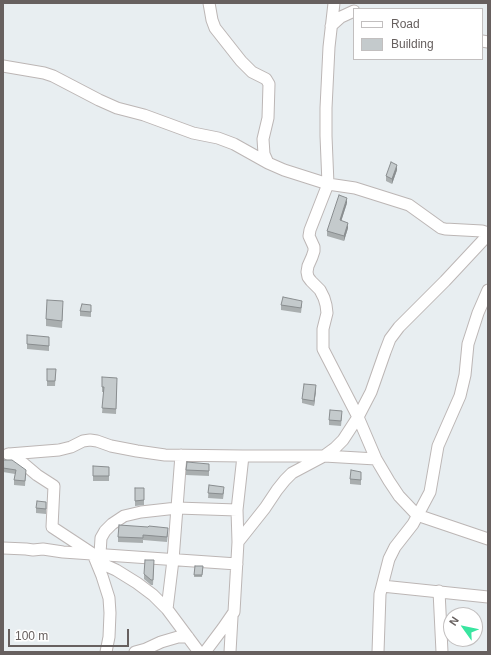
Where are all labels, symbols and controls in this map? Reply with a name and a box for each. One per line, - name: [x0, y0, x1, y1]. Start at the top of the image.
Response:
- legend: [353, 8, 483, 60]
- text: Road: [391, 17, 420, 31]
- text: Building: [391, 37, 434, 51]
- north arrow: [443, 607, 483, 647]
- text: N: [447, 614, 461, 628]
- scale bar: [10, 621, 131, 647]
- text: 100 m: [15, 629, 48, 643]

